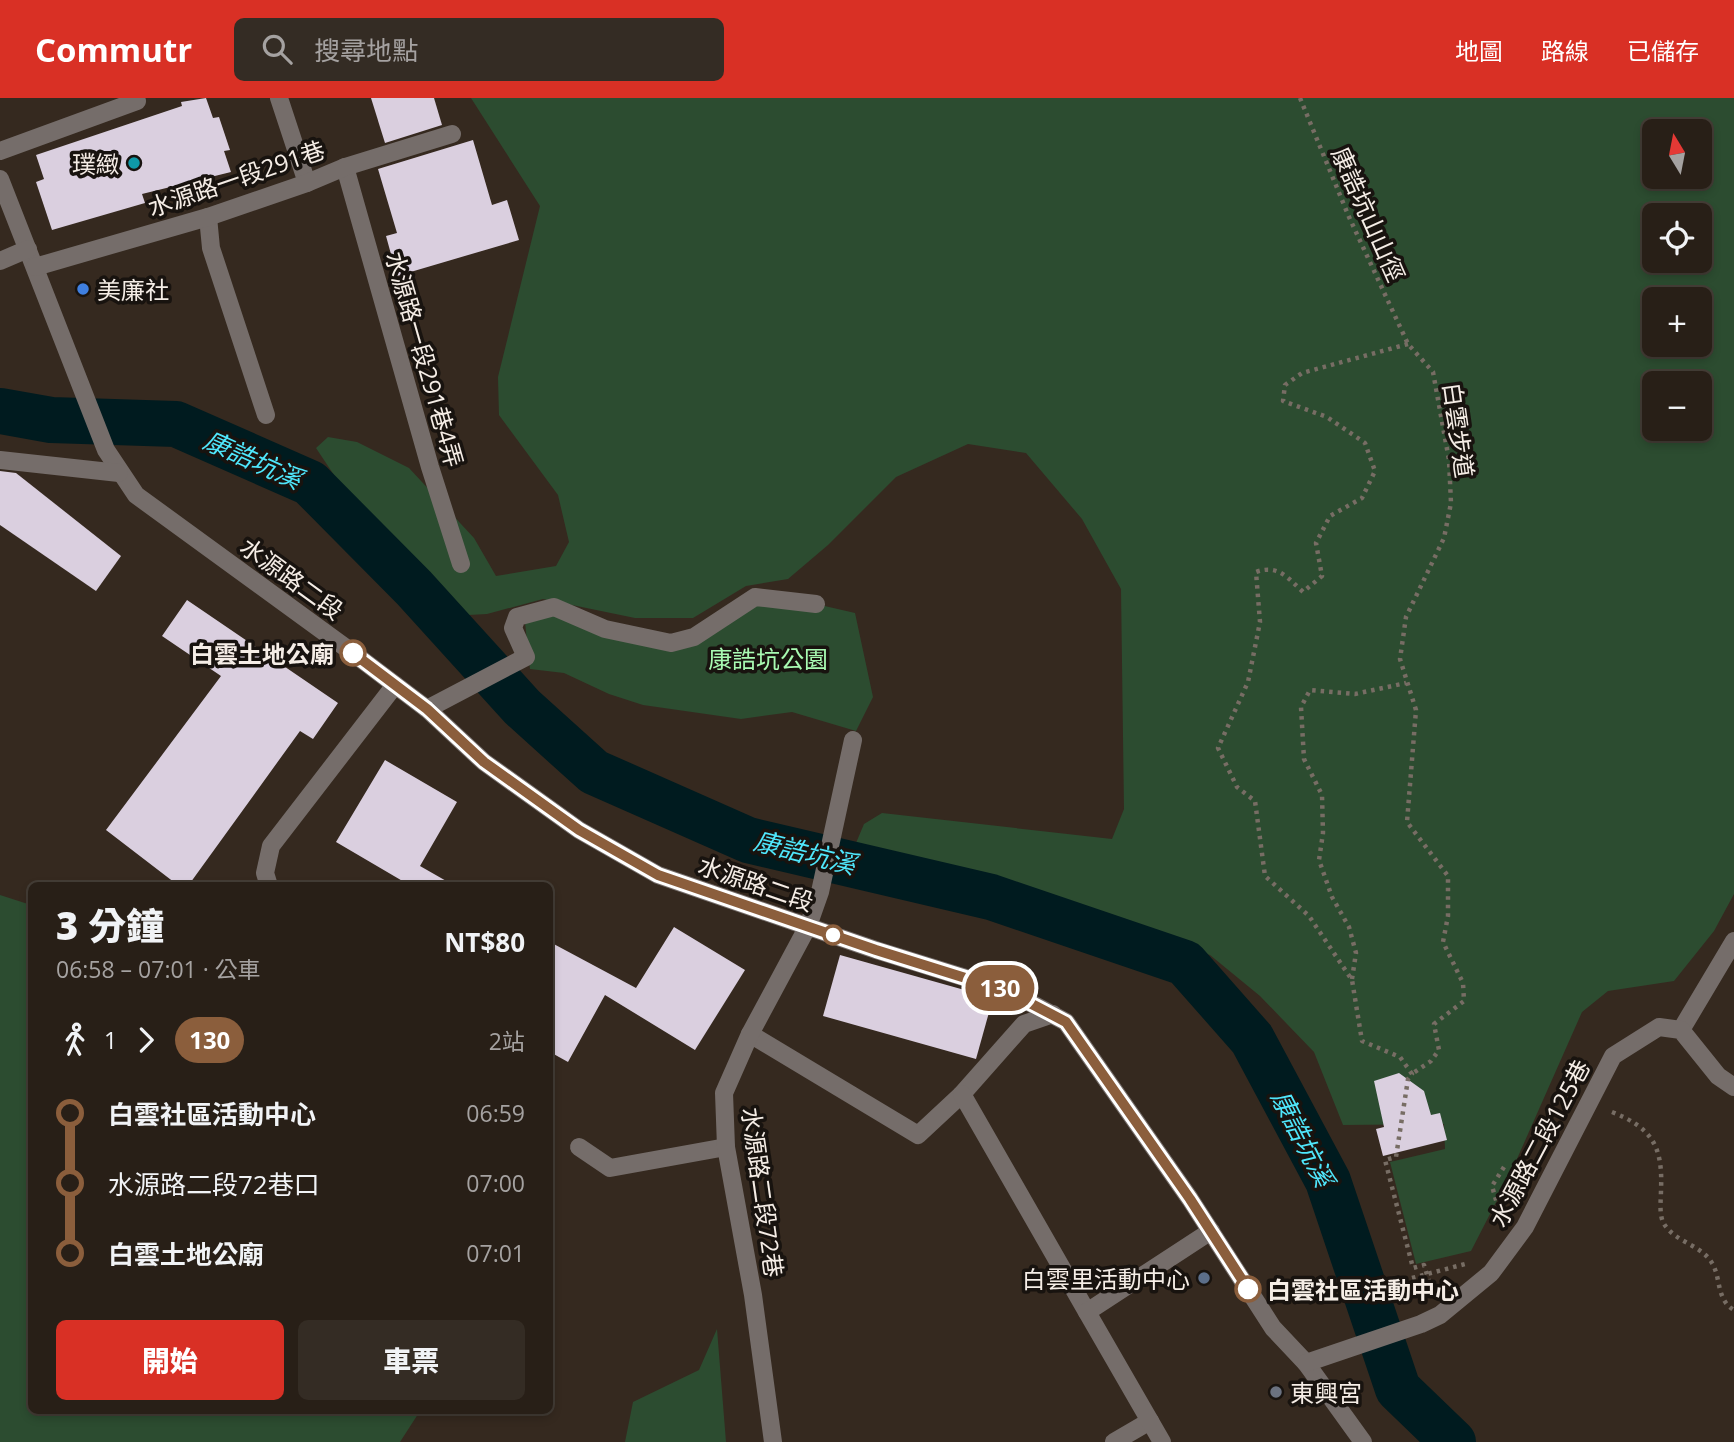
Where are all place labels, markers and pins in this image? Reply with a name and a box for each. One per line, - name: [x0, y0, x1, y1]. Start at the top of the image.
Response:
- place label: 璞緻: [72, 147, 120, 180]
- marker: 璞緻: [126, 155, 142, 171]
- place label: 美廉社: [97, 273, 169, 306]
- marker: 美廉社: [75, 281, 91, 297]
- place label: 白雲土地公廟: [190, 637, 334, 670]
- marker: 白雲土地公廟: [340, 640, 366, 666]
- unlabelled marker: [823, 925, 843, 945]
- place label: 白雲里活動中心: [1022, 1262, 1190, 1295]
- marker: 白雲里活動中心: [1196, 1270, 1212, 1286]
- place label: 白雲社區活動中心: [1267, 1273, 1459, 1306]
- marker: 白雲社區活動中心: [1235, 1276, 1261, 1302]
- place label: 東興宮: [1290, 1376, 1362, 1409]
- marker: 東興宮: [1268, 1384, 1284, 1400]

